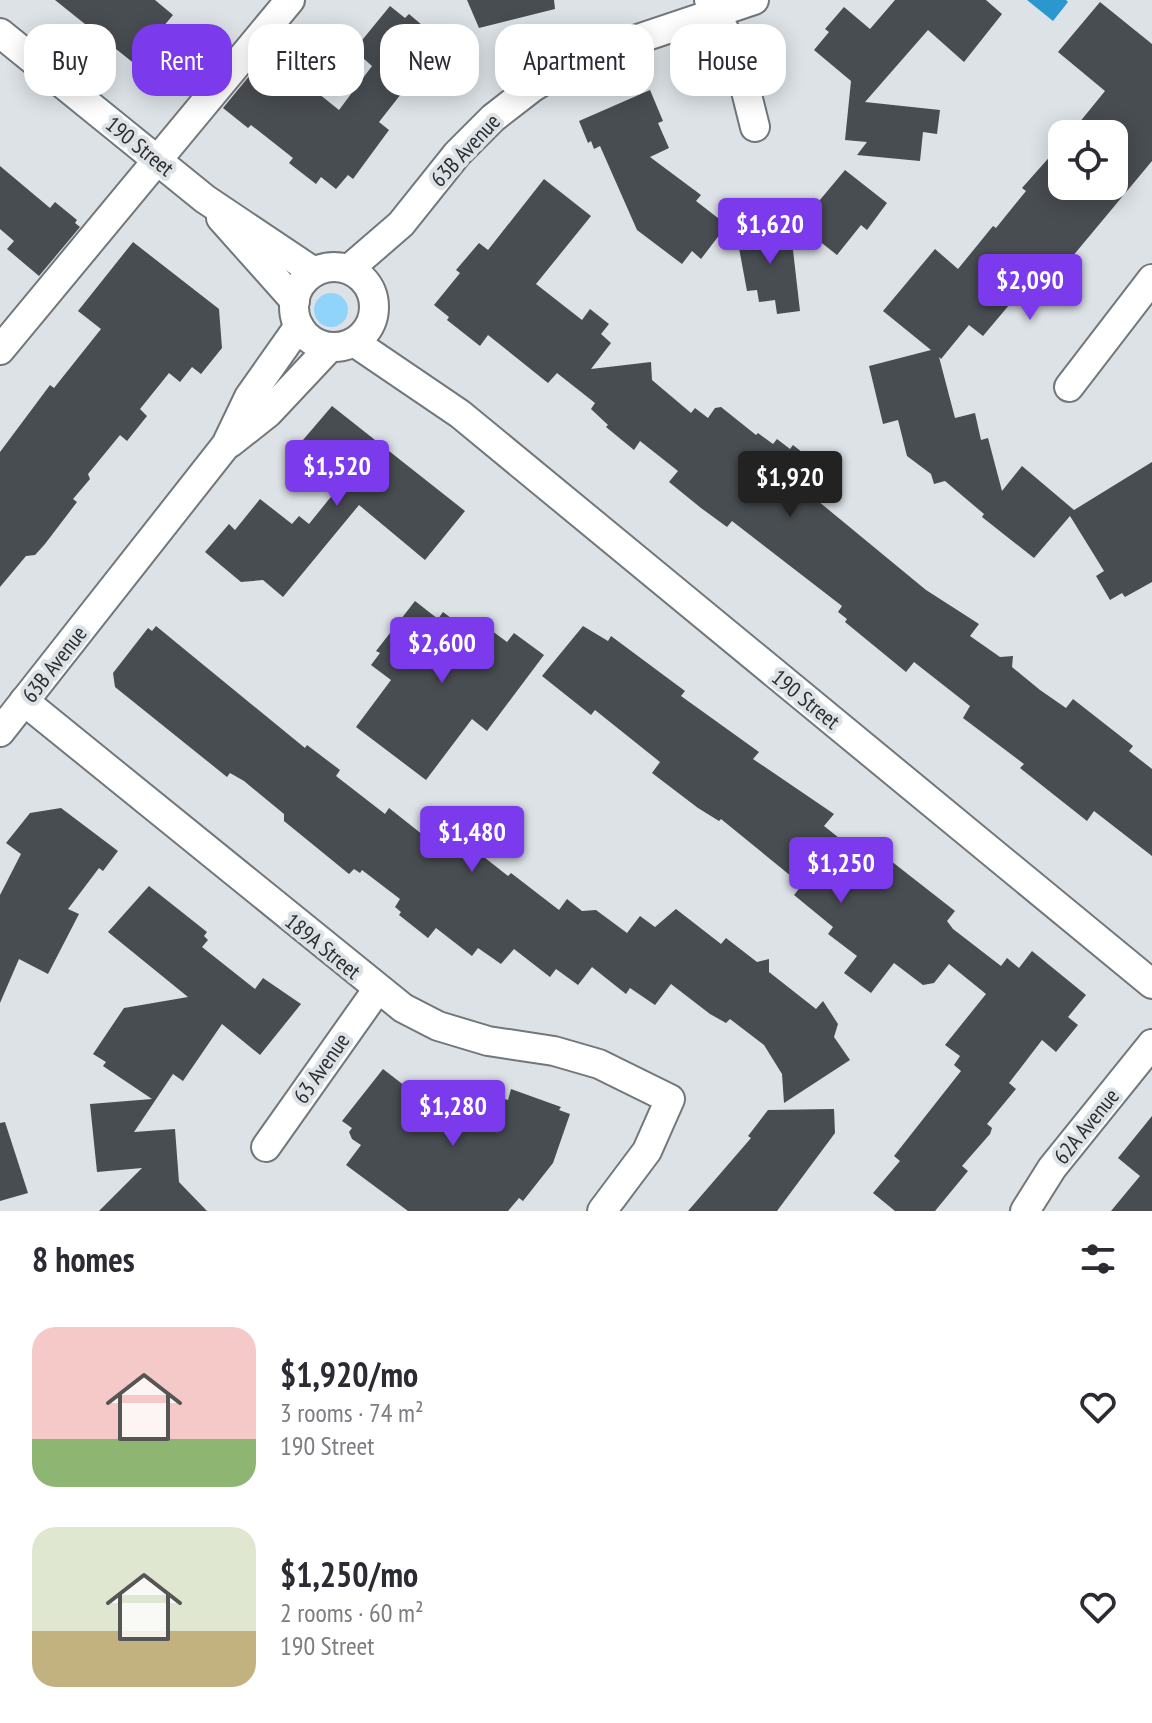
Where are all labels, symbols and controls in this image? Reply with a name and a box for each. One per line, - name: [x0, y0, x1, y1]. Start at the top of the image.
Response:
- chip: Buy: [24, 24, 116, 96]
- chip: Rent: [132, 24, 232, 96]
- chip: Filters: [248, 24, 364, 96]
- chip: New: [380, 24, 479, 96]
- chip: Apartment: [495, 24, 654, 96]
- chip: House: [670, 24, 786, 96]
- street label: 63B Avenue: [424, 108, 506, 192]
- street label: 190 Street: [100, 110, 180, 182]
- map controls: [1048, 120, 1128, 200]
- button: locate: [1048, 120, 1128, 200]
- pin: $1,620: [705, 198, 835, 266]
- text: $1,620: [736, 207, 804, 240]
- pin: $2,090: [965, 254, 1095, 322]
- text: $2,090: [996, 263, 1064, 296]
- pin: $1,520: [272, 440, 402, 508]
- text: $1,520: [303, 449, 371, 482]
- pin: $1,920: [725, 451, 855, 519]
- text: $1,920: [756, 460, 824, 493]
- pin: $2,600: [377, 617, 507, 685]
- street label: 63B Avenue: [15, 620, 93, 708]
- text: $2,600: [408, 626, 476, 659]
- street label: 190 Street: [766, 663, 846, 735]
- pin: $1,480: [407, 806, 537, 874]
- text: $1,480: [438, 815, 506, 848]
- pin: $1,250: [776, 837, 906, 905]
- text: $1,250: [807, 846, 875, 879]
- street label: 189A Street: [279, 907, 367, 985]
- street label: 63 Avenue: [287, 1027, 355, 1109]
- pin: $1,280: [388, 1080, 518, 1148]
- street label: 62A Avenue: [1047, 1083, 1125, 1169]
- text: $1,280: [419, 1089, 487, 1122]
- text: 8 homes: [32, 1237, 135, 1281]
- icon: filters: [1076, 1237, 1120, 1281]
- text: $1,920/mo: [280, 1352, 418, 1396]
- icon: home: [96, 1359, 192, 1455]
- icon: heart: [1076, 1385, 1120, 1429]
- text: 3 rooms · 74 m²: [280, 1396, 424, 1429]
- text: 190 Street: [280, 1429, 374, 1462]
- text: $1,250/mo: [280, 1552, 418, 1596]
- icon: home: [96, 1559, 192, 1655]
- icon: heart: [1076, 1585, 1120, 1629]
- text: 2 rooms · 60 m²: [280, 1596, 424, 1629]
- text: 190 Street: [280, 1629, 374, 1662]

